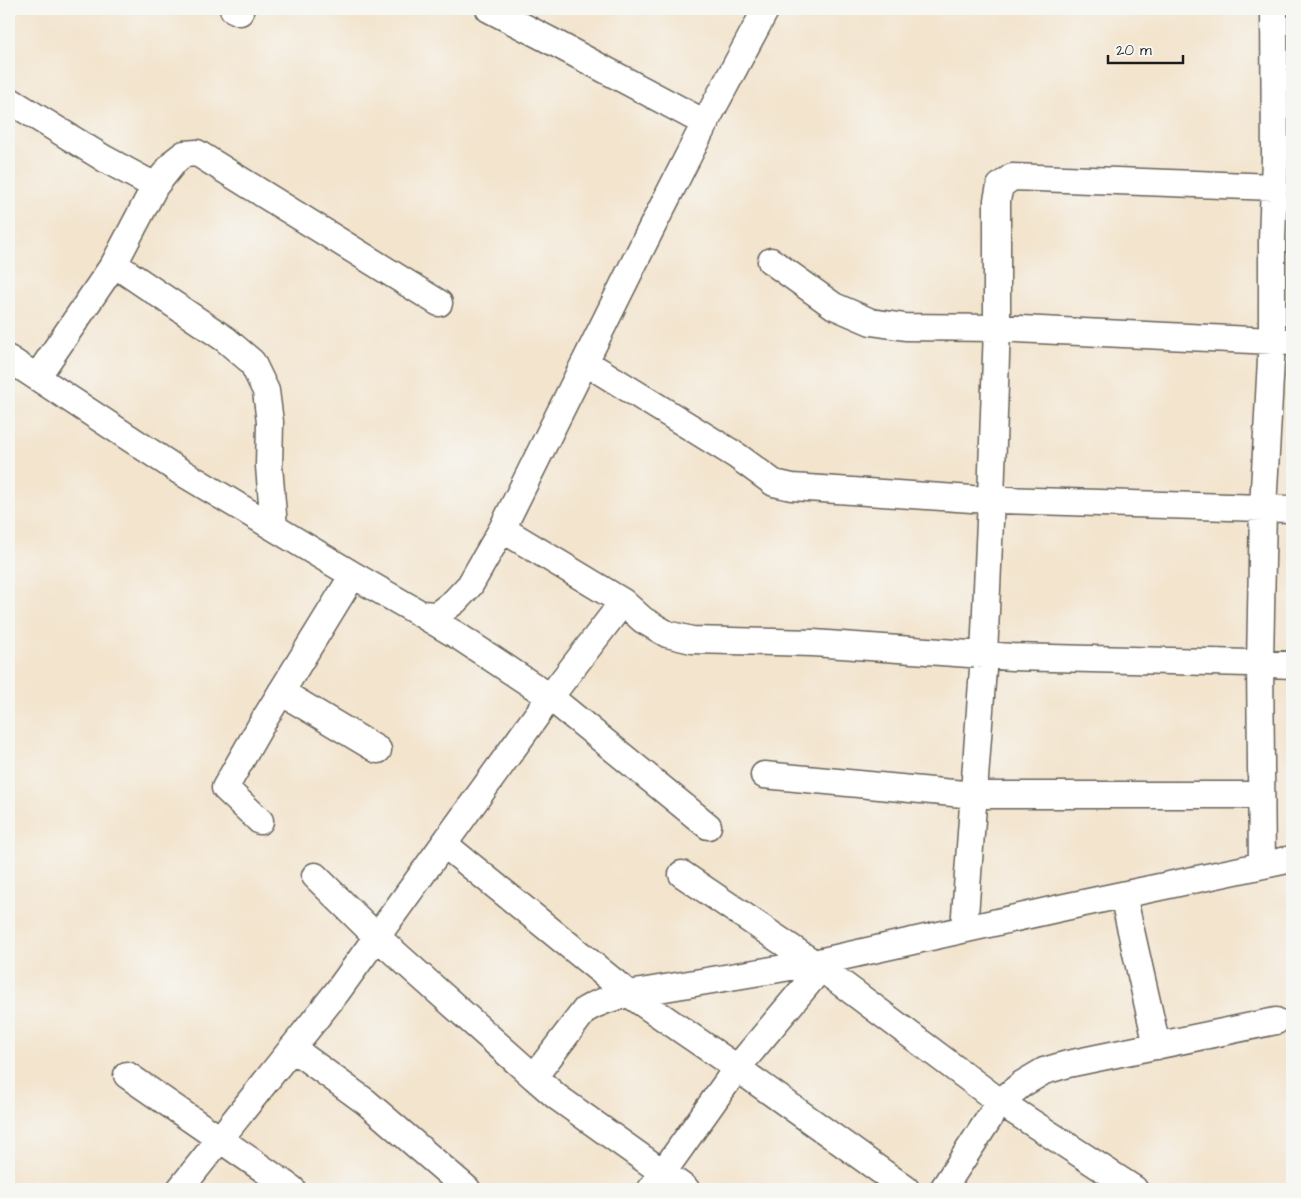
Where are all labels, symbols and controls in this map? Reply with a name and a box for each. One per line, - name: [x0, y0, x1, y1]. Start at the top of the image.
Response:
- scale bar: [1108, 32, 1184, 64]
- text: 20 m: [1116, 40, 1152, 61]

